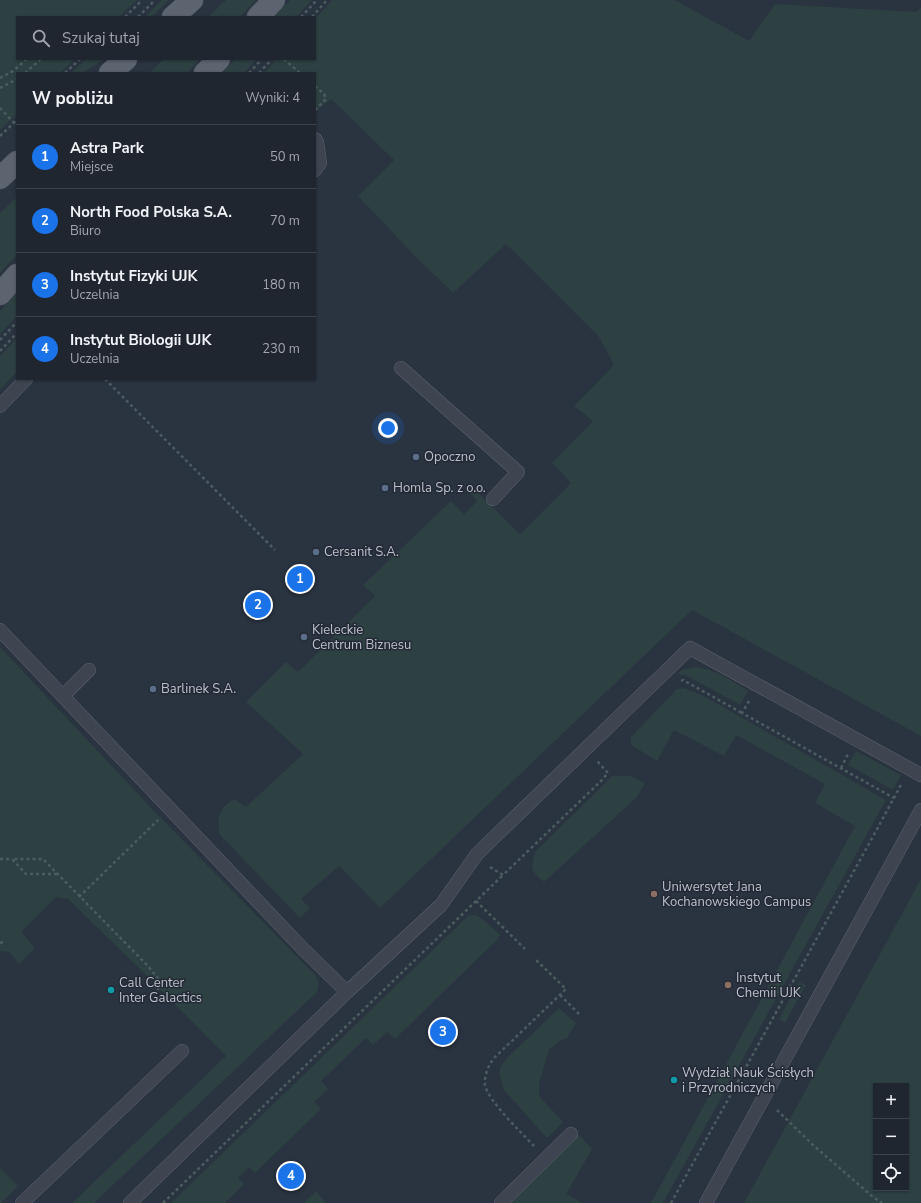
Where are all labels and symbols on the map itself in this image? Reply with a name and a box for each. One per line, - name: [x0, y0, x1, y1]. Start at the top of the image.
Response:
- your location: [378, 418, 398, 438]
- place label: Opoczno: [424, 448, 475, 466]
- marker: Opoczno: [411, 452, 421, 462]
- place label: Homla Sp. z o.o.: [393, 479, 486, 497]
- marker: Homla Sp. z o.o.: [380, 483, 390, 493]
- place label: Cersanit S.A.: [324, 543, 399, 561]
- marker: Cersanit S.A.: [311, 547, 321, 557]
- pin: 1: [287, 564, 313, 594]
- pin: 2: [245, 590, 271, 620]
- place label: Kieleckie Centrum Biznesu: [312, 621, 411, 654]
- marker: Kieleckie Centrum Biznesu: [299, 632, 309, 642]
- place label: Barlinek S.A.: [161, 680, 236, 698]
- marker: Barlinek S.A.: [148, 684, 158, 694]
- place label: Uniwersytet Jana Kochanowskiego Campus: [662, 878, 811, 911]
- marker: Uniwersytet Jana Kochanowskiego Campus: [649, 889, 659, 899]
- place label: Instytut Chemii UJK: [736, 969, 802, 1002]
- place label: Call Center Inter Galactics: [119, 974, 202, 1007]
- marker: Instytut Chemii UJK: [723, 980, 733, 990]
- marker: Call Center Inter Galactics: [106, 985, 116, 995]
- pin: 3: [430, 1017, 456, 1047]
- place label: Wydział Nauk Ścisłych i Przyrodniczych: [682, 1063, 814, 1097]
- marker: Wydział Nauk Ścisłych i Przyrodniczych: [669, 1075, 679, 1085]
- pin: 4: [278, 1161, 304, 1191]

